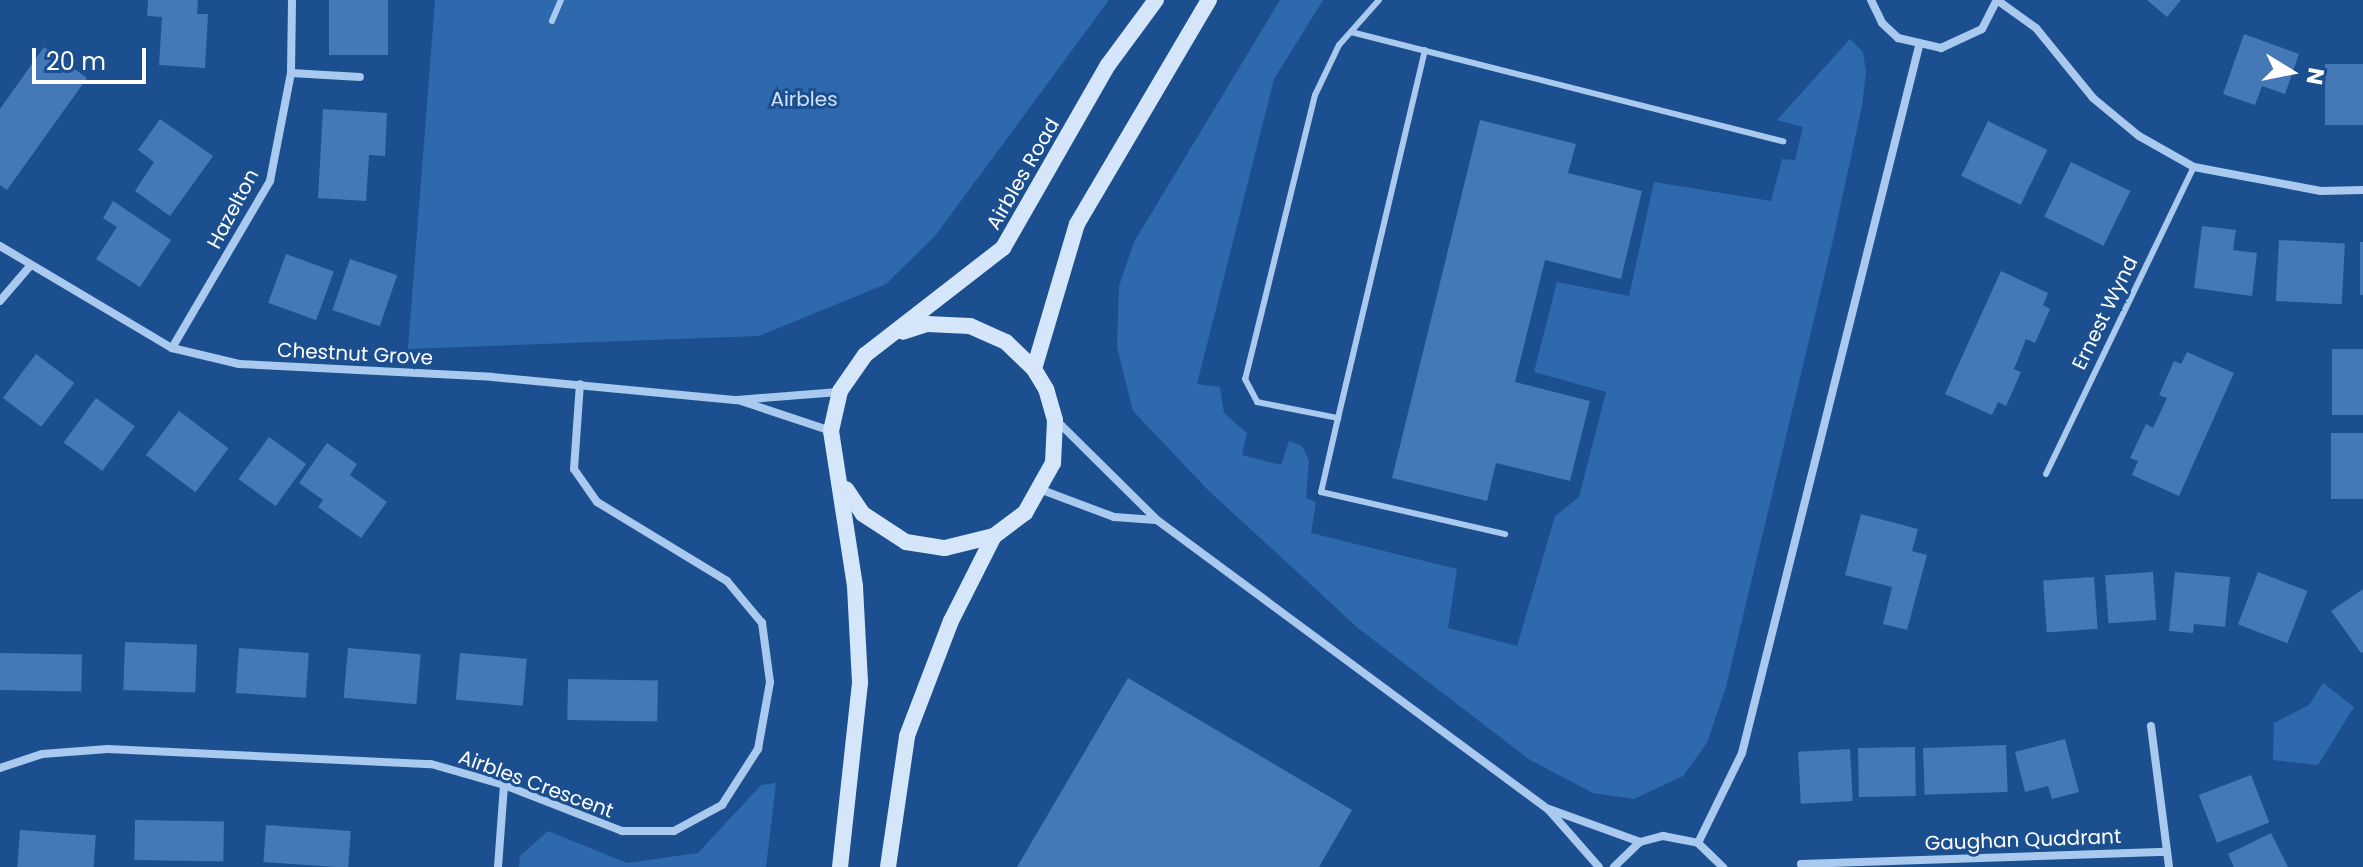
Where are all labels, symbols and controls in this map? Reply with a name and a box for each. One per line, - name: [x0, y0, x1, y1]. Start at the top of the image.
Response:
- scale bar: [36, 32, 150, 82]
- north arrow: [2251, 32, 2331, 112]
- text: 20 m: [46, 45, 106, 78]
- text: N: [2298, 65, 2332, 87]
- park label: Airbles: [770, 87, 838, 111]
- street label: Airbles Road: [981, 114, 1065, 234]
- street label: Hazelton: [202, 165, 264, 253]
- street label: Ernest Wynd: [2067, 252, 2143, 374]
- street label: Chestnut Grove: [276, 338, 434, 370]
- street label: Airbles Crescent: [455, 745, 617, 823]
- street label: Gaughan Quadrant: [1924, 825, 2122, 855]

